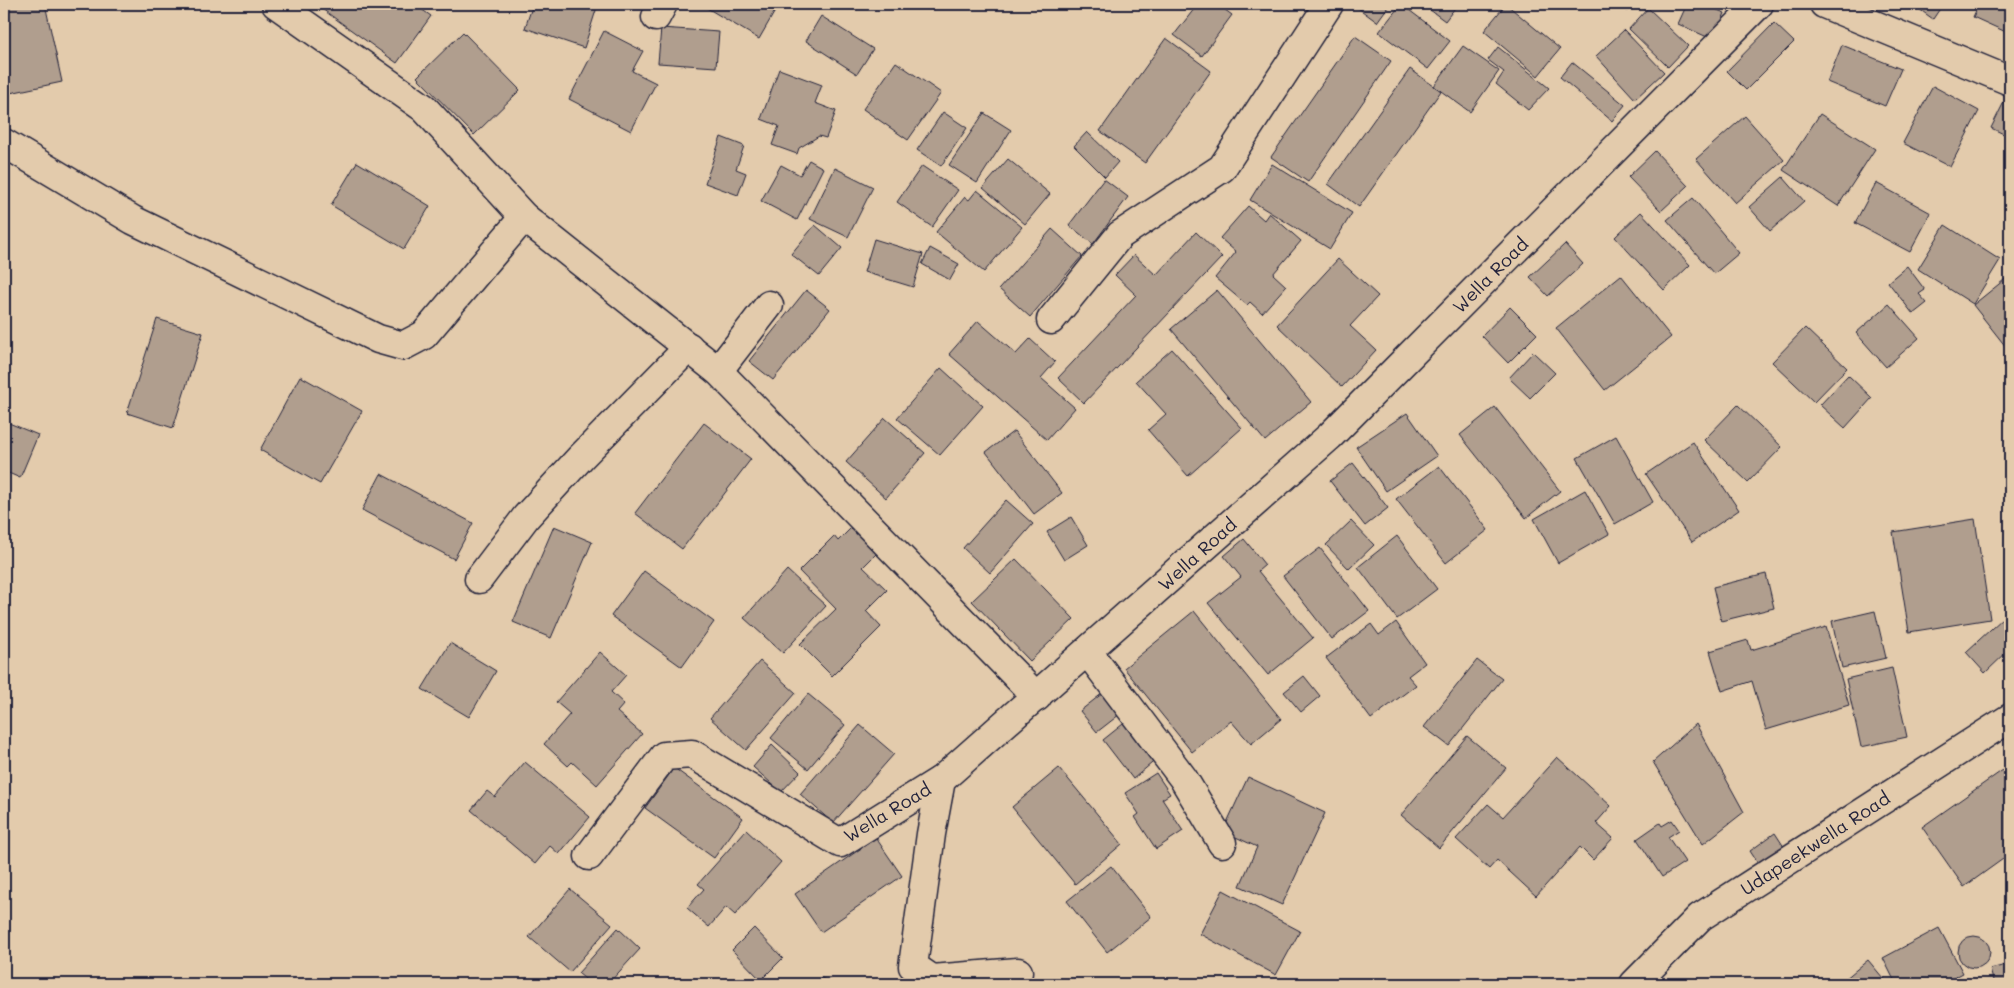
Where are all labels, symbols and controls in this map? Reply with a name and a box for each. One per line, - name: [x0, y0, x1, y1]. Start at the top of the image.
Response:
- street label: Wella Road: [1447, 232, 1533, 318]
- street label: Wella Road: [1153, 512, 1241, 596]
- street label: Wella Road: [839, 777, 935, 847]
- street label: Udapeekwella Road: [1736, 786, 1894, 900]

